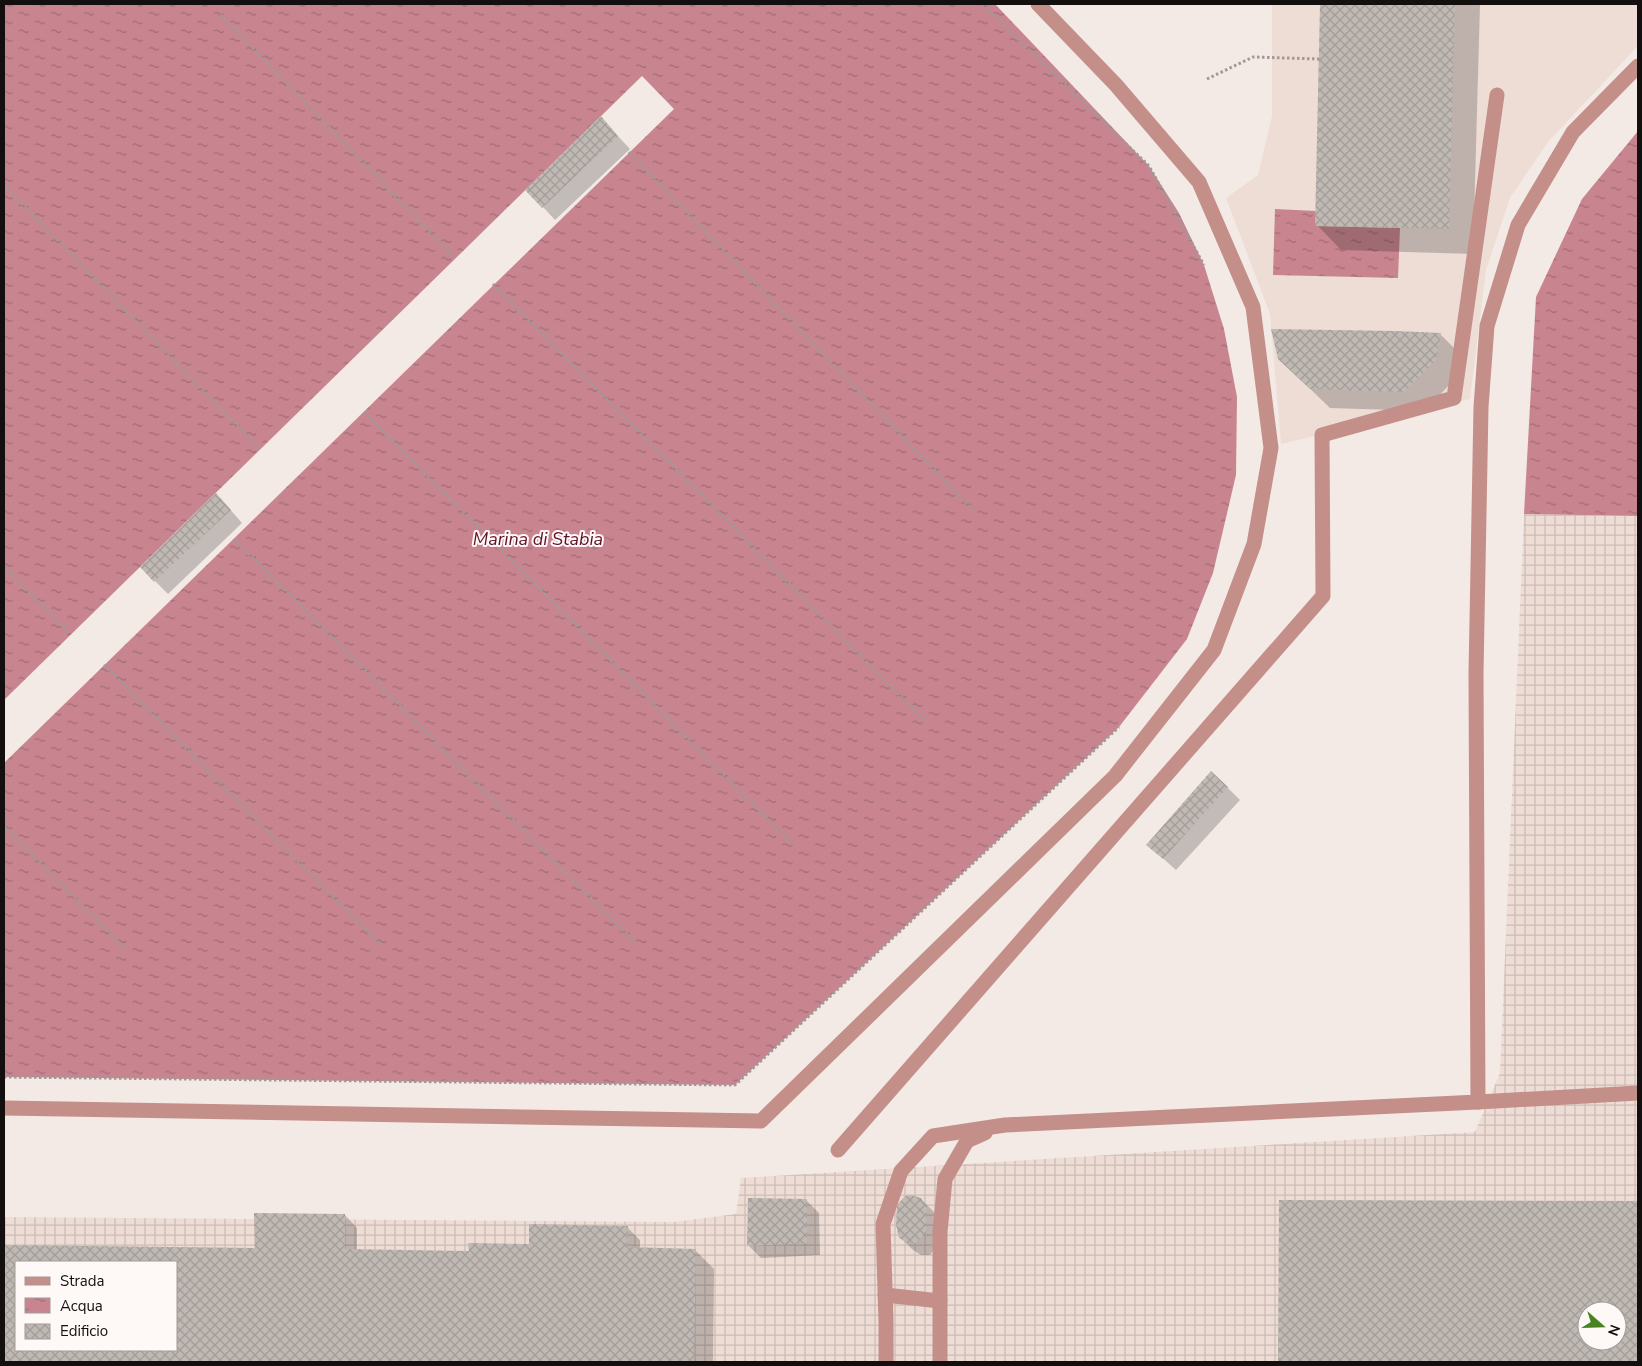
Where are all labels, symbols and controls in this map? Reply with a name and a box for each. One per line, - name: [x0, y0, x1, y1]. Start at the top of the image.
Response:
- water label: Marina di Stabia: [473, 527, 603, 551]
- legend: [15, 1261, 178, 1351]
- text: Strada: [60, 1271, 104, 1291]
- text: Acqua: [60, 1296, 103, 1316]
- north arrow: [1577, 1301, 1627, 1351]
- text: Edificio: [60, 1321, 108, 1341]
- text: N: [1603, 1322, 1624, 1338]

